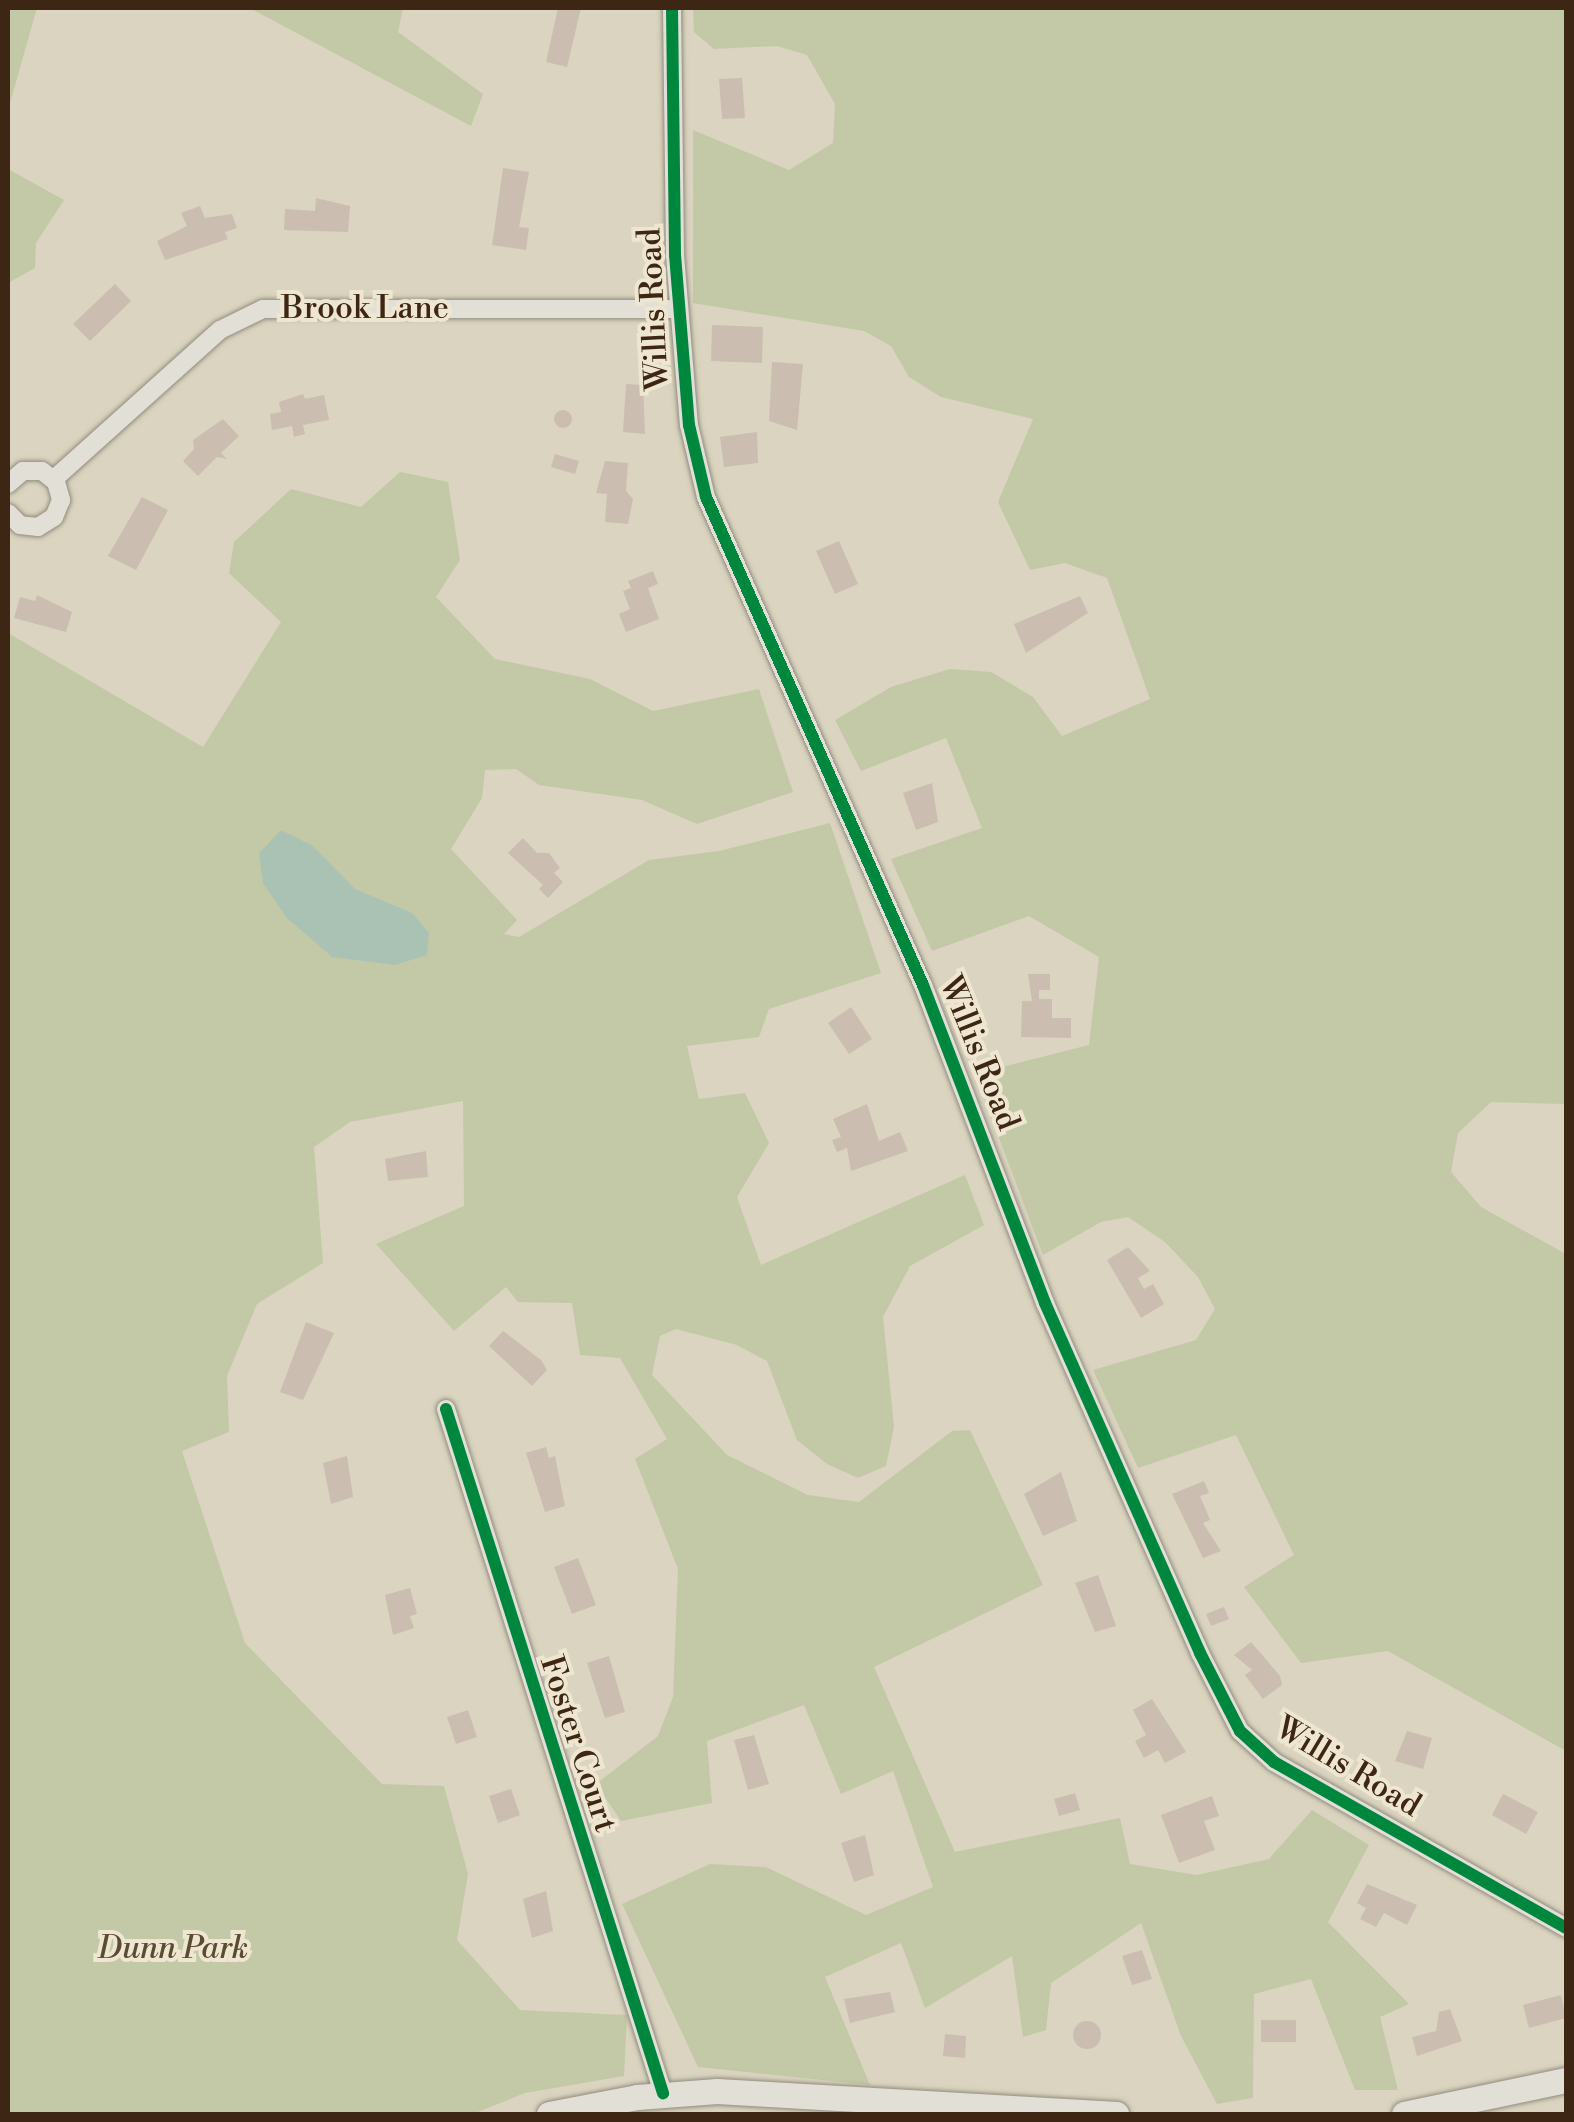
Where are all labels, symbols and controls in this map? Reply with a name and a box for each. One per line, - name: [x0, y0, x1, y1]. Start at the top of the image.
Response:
- street label: Willis Road: [631, 227, 677, 391]
- street label: Brook Lane: [281, 289, 449, 327]
- street label: Willis Road: [931, 970, 1027, 1136]
- street label: Foster Court: [531, 1651, 625, 1837]
- street label: Willis Road: [1268, 1709, 1428, 1825]
- park label: Dunn Park: [98, 1929, 248, 1967]

